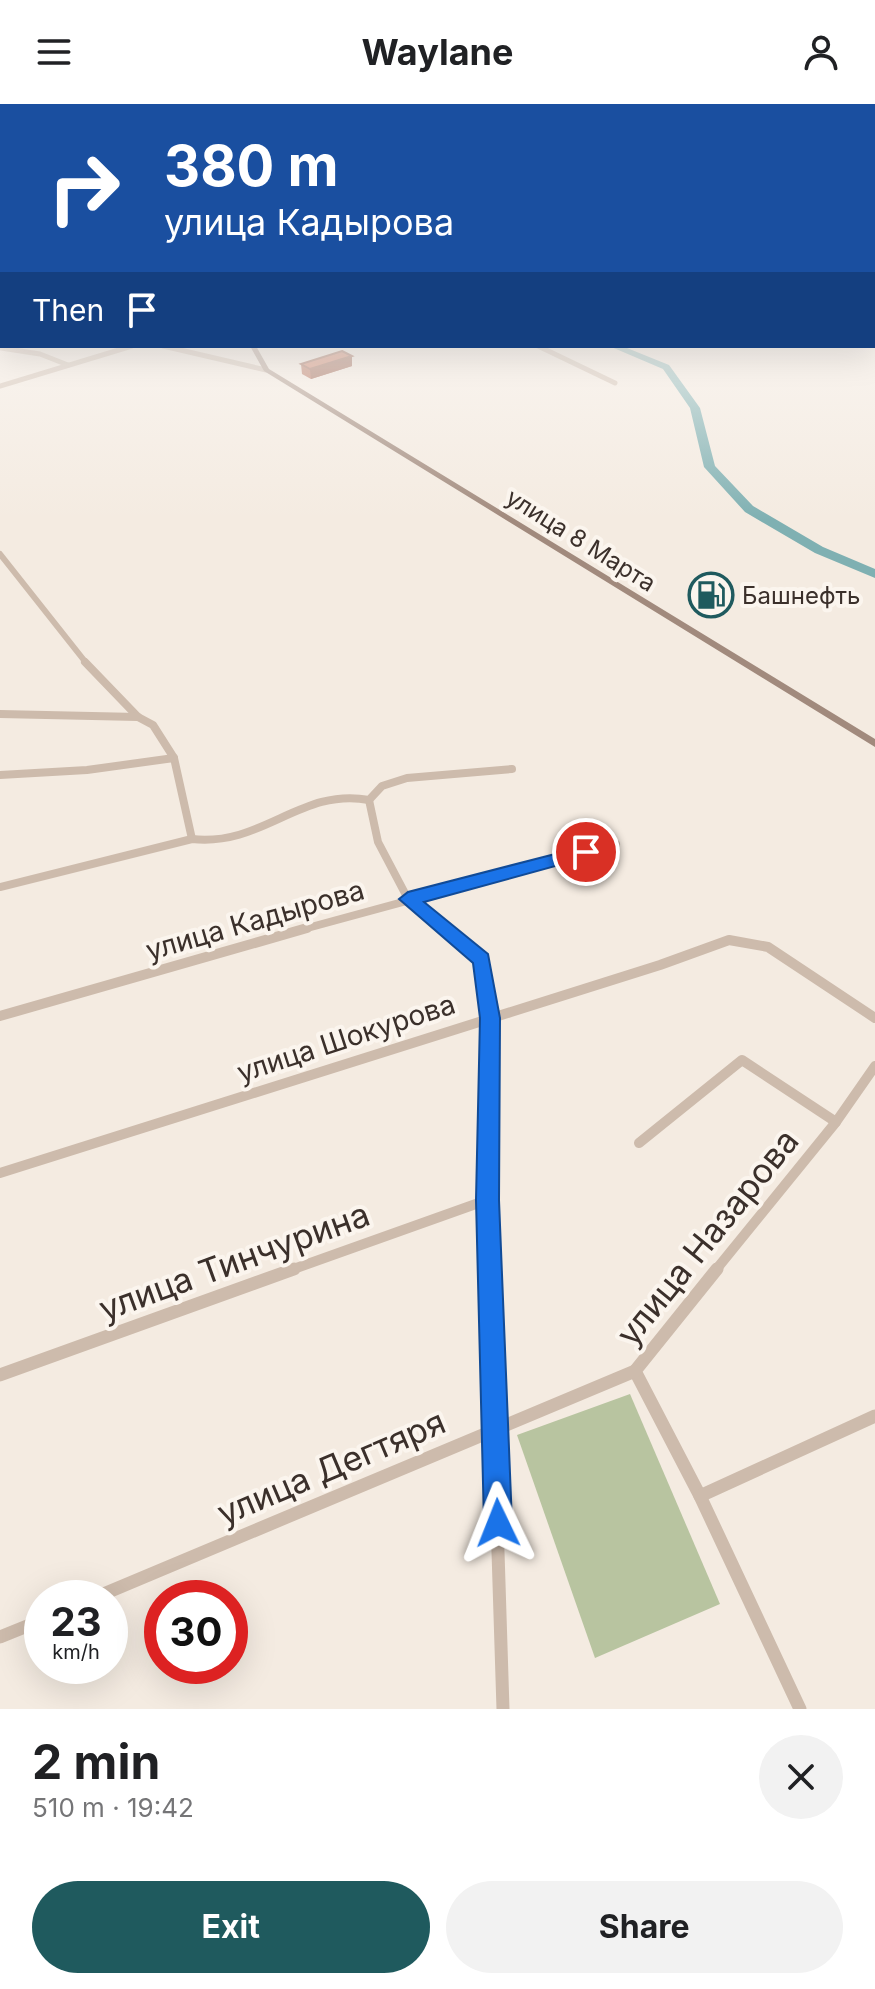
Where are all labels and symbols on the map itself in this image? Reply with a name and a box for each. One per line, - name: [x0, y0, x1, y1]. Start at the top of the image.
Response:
- street label: улица 8 Марта: [501, 482, 661, 598]
- fuel station icon: Башнефть: [687, 571, 735, 619]
- place label: Башнефть: [742, 581, 860, 610]
- pin: [552, 818, 620, 886]
- street label: улица Кадырова: [142, 873, 368, 967]
- street label: улица Шокурова: [233, 987, 459, 1089]
- street label: улица Назарова: [607, 1121, 807, 1353]
- street label: улица Тинчурина: [93, 1193, 375, 1329]
- street label: улица Дегтяря: [211, 1401, 451, 1533]
- position arrow: [456, 1481, 540, 1565]
- speed limit sign: 30: [144, 1580, 248, 1684]

